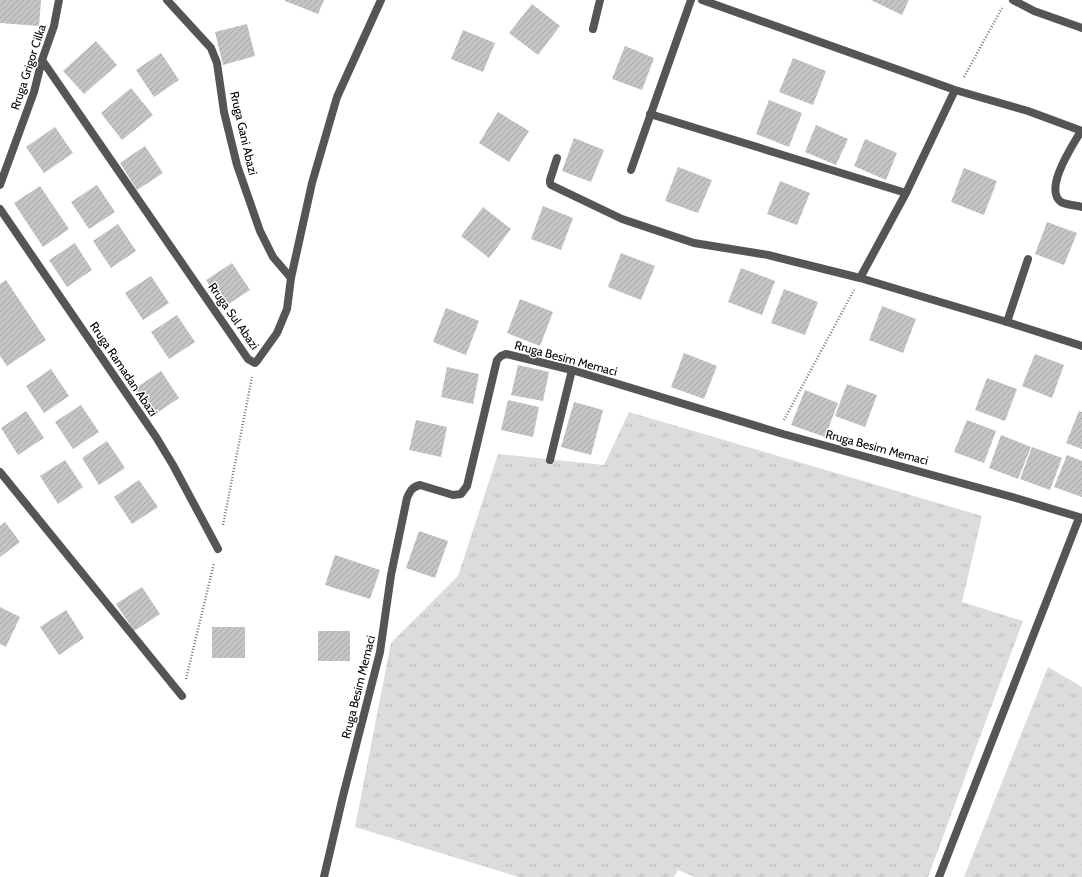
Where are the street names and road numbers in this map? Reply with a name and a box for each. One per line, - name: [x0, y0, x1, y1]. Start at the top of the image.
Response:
- street label: Rruga Grigor Cilka: [7, 22, 49, 112]
- street label: Rruga Gani Abazi: [227, 90, 261, 176]
- street label: Rruga Sul Abazi: [205, 280, 263, 352]
- street label: Rruga Ramadan Abazi: [87, 319, 161, 419]
- street label: Rruga Besim Memaci: [513, 337, 619, 379]
- street label: Rruga Besim Memaci: [824, 426, 930, 468]
- street label: Rruga Besim Memaci: [338, 634, 378, 740]

